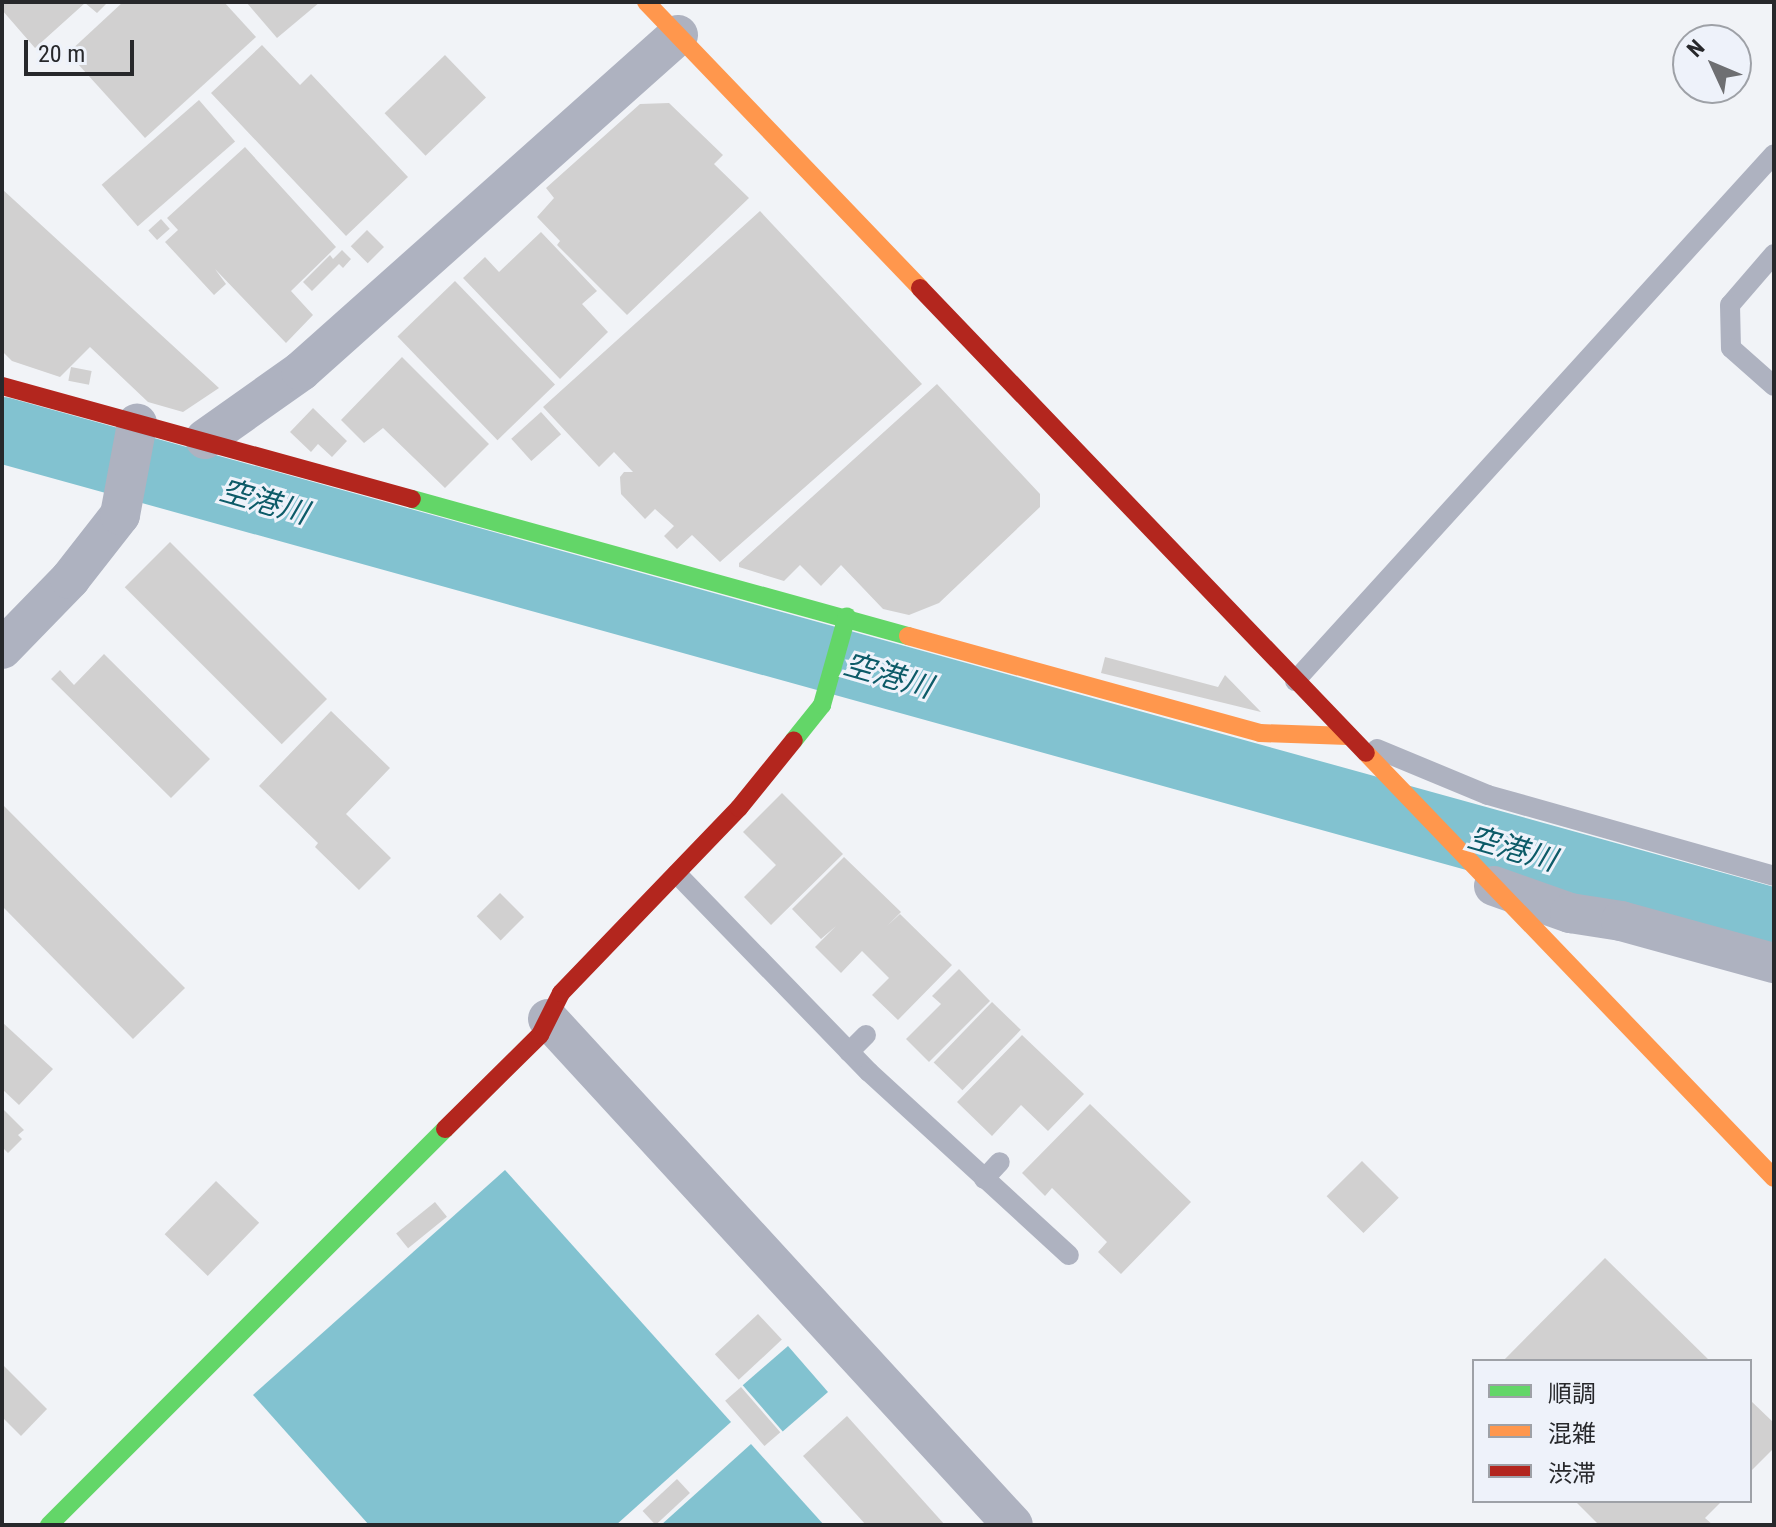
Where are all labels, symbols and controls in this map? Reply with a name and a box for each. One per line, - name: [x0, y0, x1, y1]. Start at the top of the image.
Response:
- scale bar: [28, 24, 138, 74]
- north arrow: [1672, 24, 1752, 104]
- text: N: [1682, 35, 1709, 62]
- text: 20 m: [38, 40, 85, 68]
- water label: 空港川: [216, 472, 312, 532]
- water label: 空港川: [840, 646, 936, 706]
- water label: 空港川: [1464, 819, 1560, 879]
- legend: [1472, 1359, 1752, 1503]
- text: 順調: [1548, 1380, 1596, 1408]
- text: 混雑: [1548, 1420, 1596, 1448]
- text: 渋滞: [1548, 1460, 1596, 1488]

